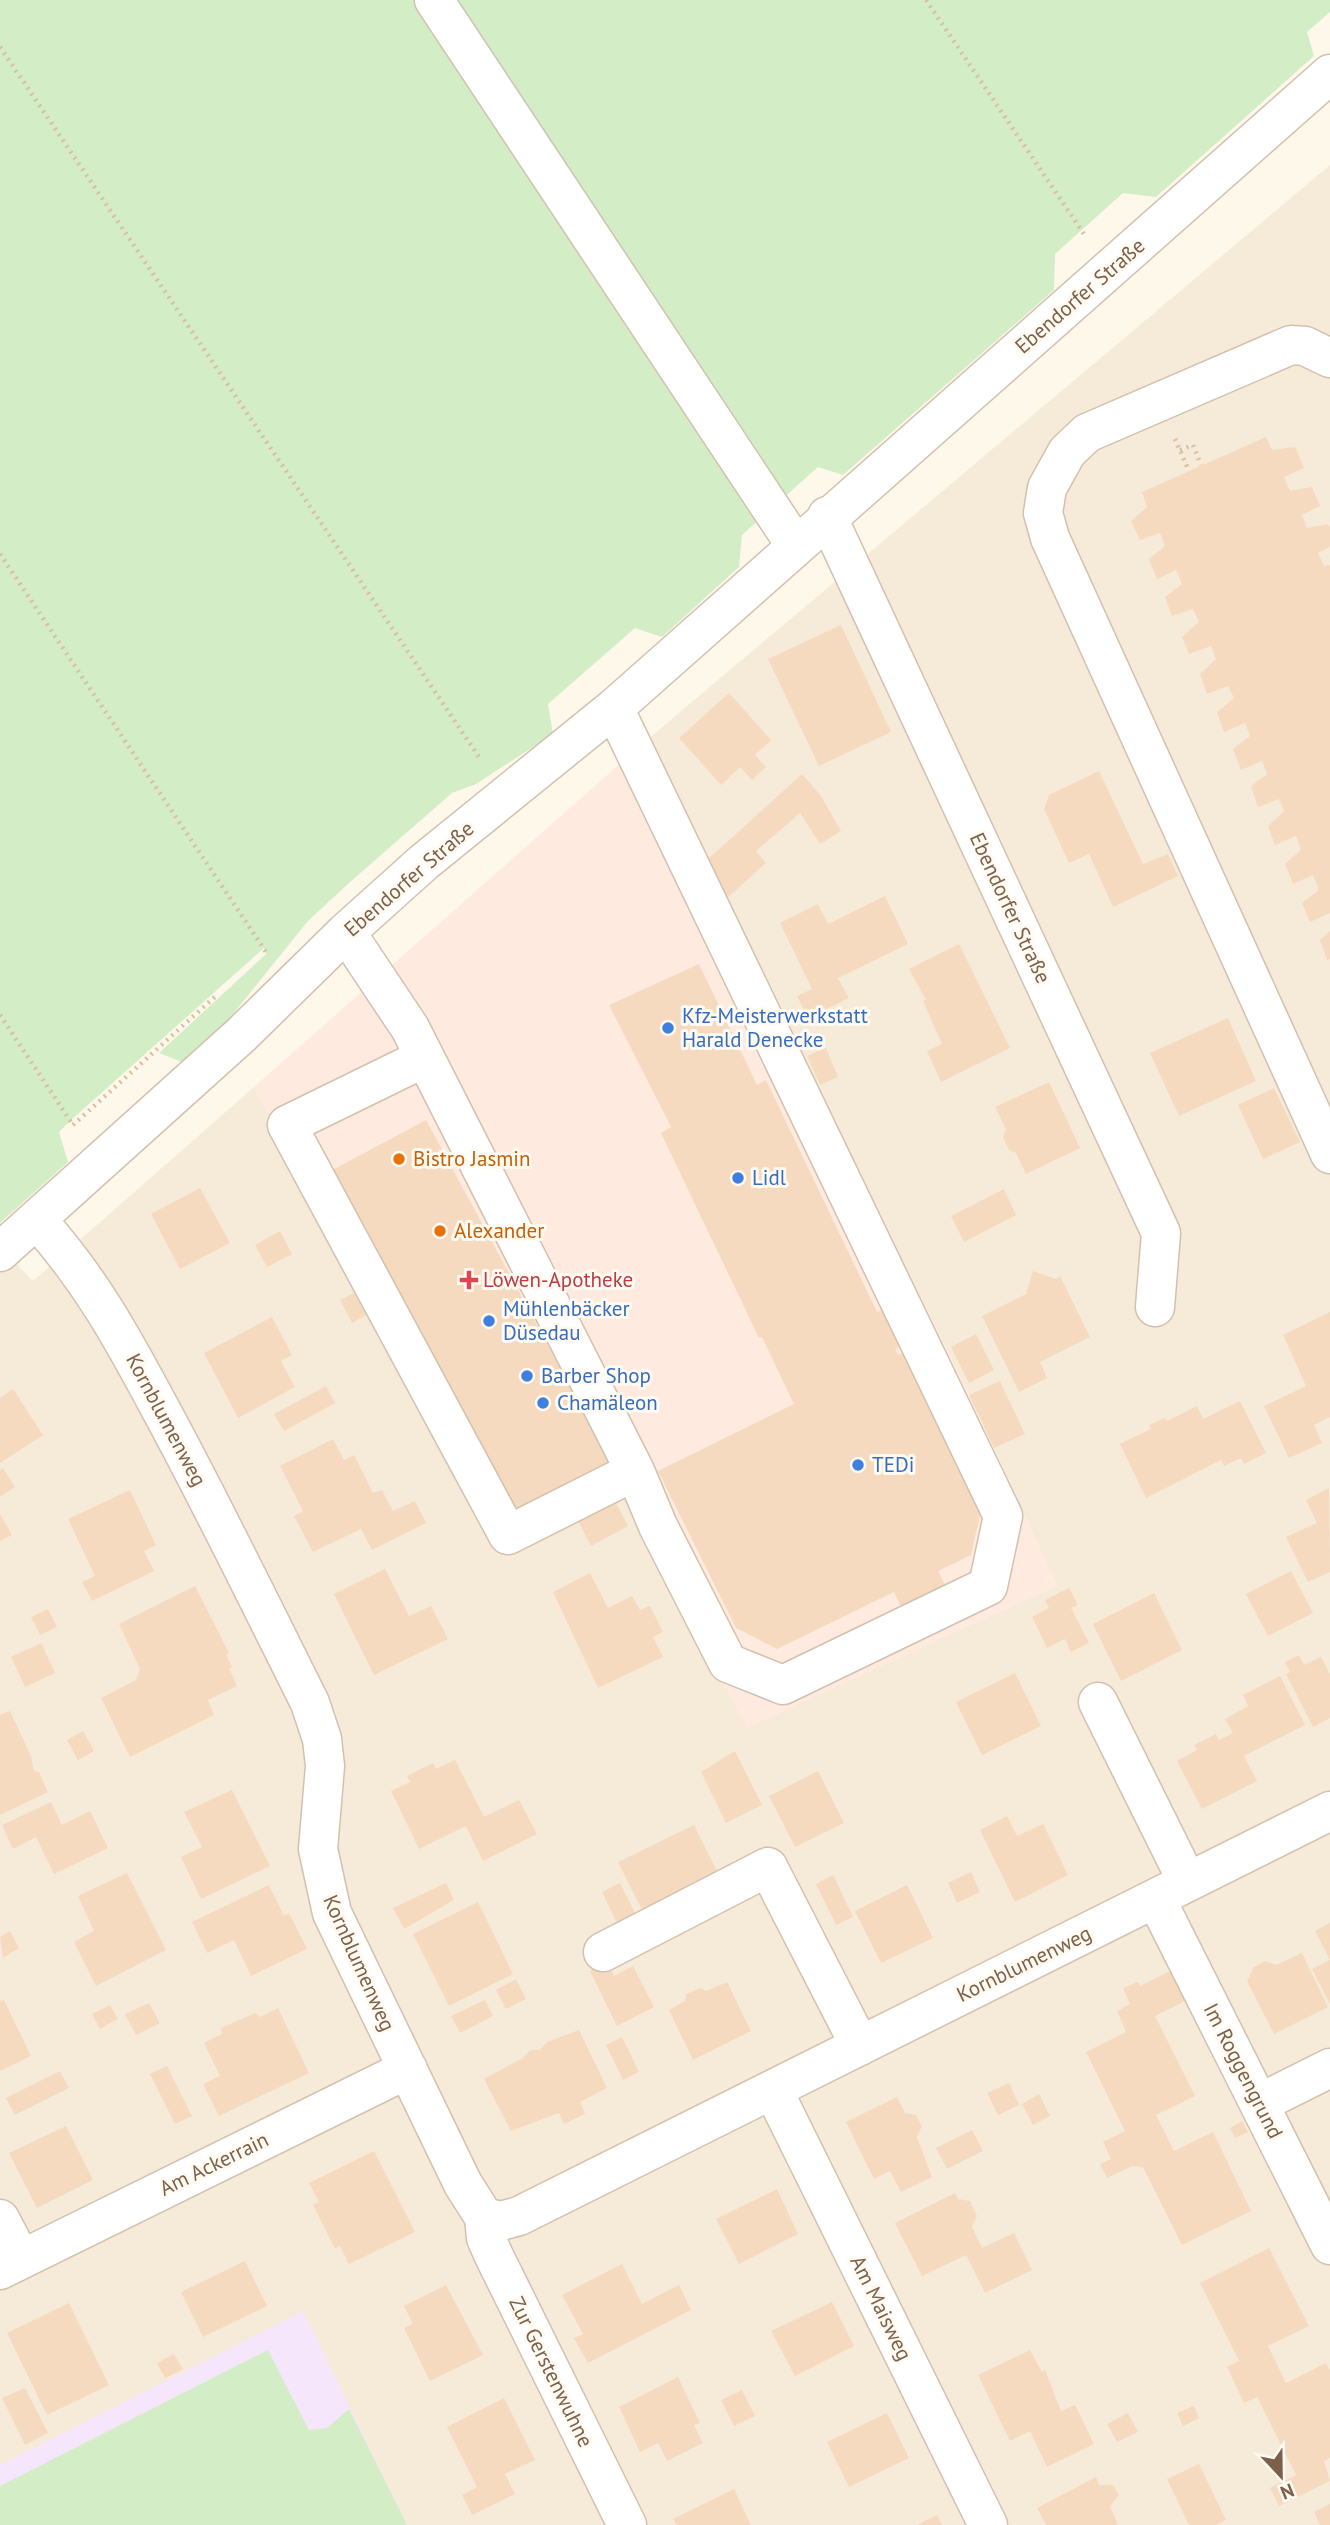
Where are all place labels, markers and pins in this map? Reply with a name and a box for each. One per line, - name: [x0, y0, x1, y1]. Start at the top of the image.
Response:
- place label: Kfz-Meisterwerkstatt Harald Denecke: [682, 1002, 868, 1053]
- marker: Kfz-Meisterwerkstatt Harald Denecke: [660, 1020, 676, 1036]
- place label: Bistro Jasmin: [413, 1145, 530, 1172]
- marker: Bistro Jasmin: [391, 1151, 407, 1167]
- place label: Lidl: [752, 1164, 786, 1191]
- marker: Lidl: [730, 1170, 746, 1186]
- place label: Alexander: [454, 1217, 544, 1244]
- marker: Alexander: [432, 1223, 448, 1239]
- place label: Löwen-Apotheke: [483, 1266, 633, 1293]
- marker: Löwen-Apotheke: [461, 1272, 477, 1288]
- place label: Mühlenbäcker Düsedau: [503, 1295, 630, 1346]
- marker: Mühlenbäcker Düsedau: [481, 1313, 497, 1329]
- place label: Barber Shop: [541, 1362, 651, 1389]
- marker: Barber Shop: [519, 1368, 535, 1384]
- place label: Chamäleon: [557, 1389, 658, 1416]
- marker: Chamäleon: [535, 1395, 551, 1411]
- place label: TEDi: [872, 1451, 914, 1478]
- marker: TEDi: [850, 1457, 866, 1473]

